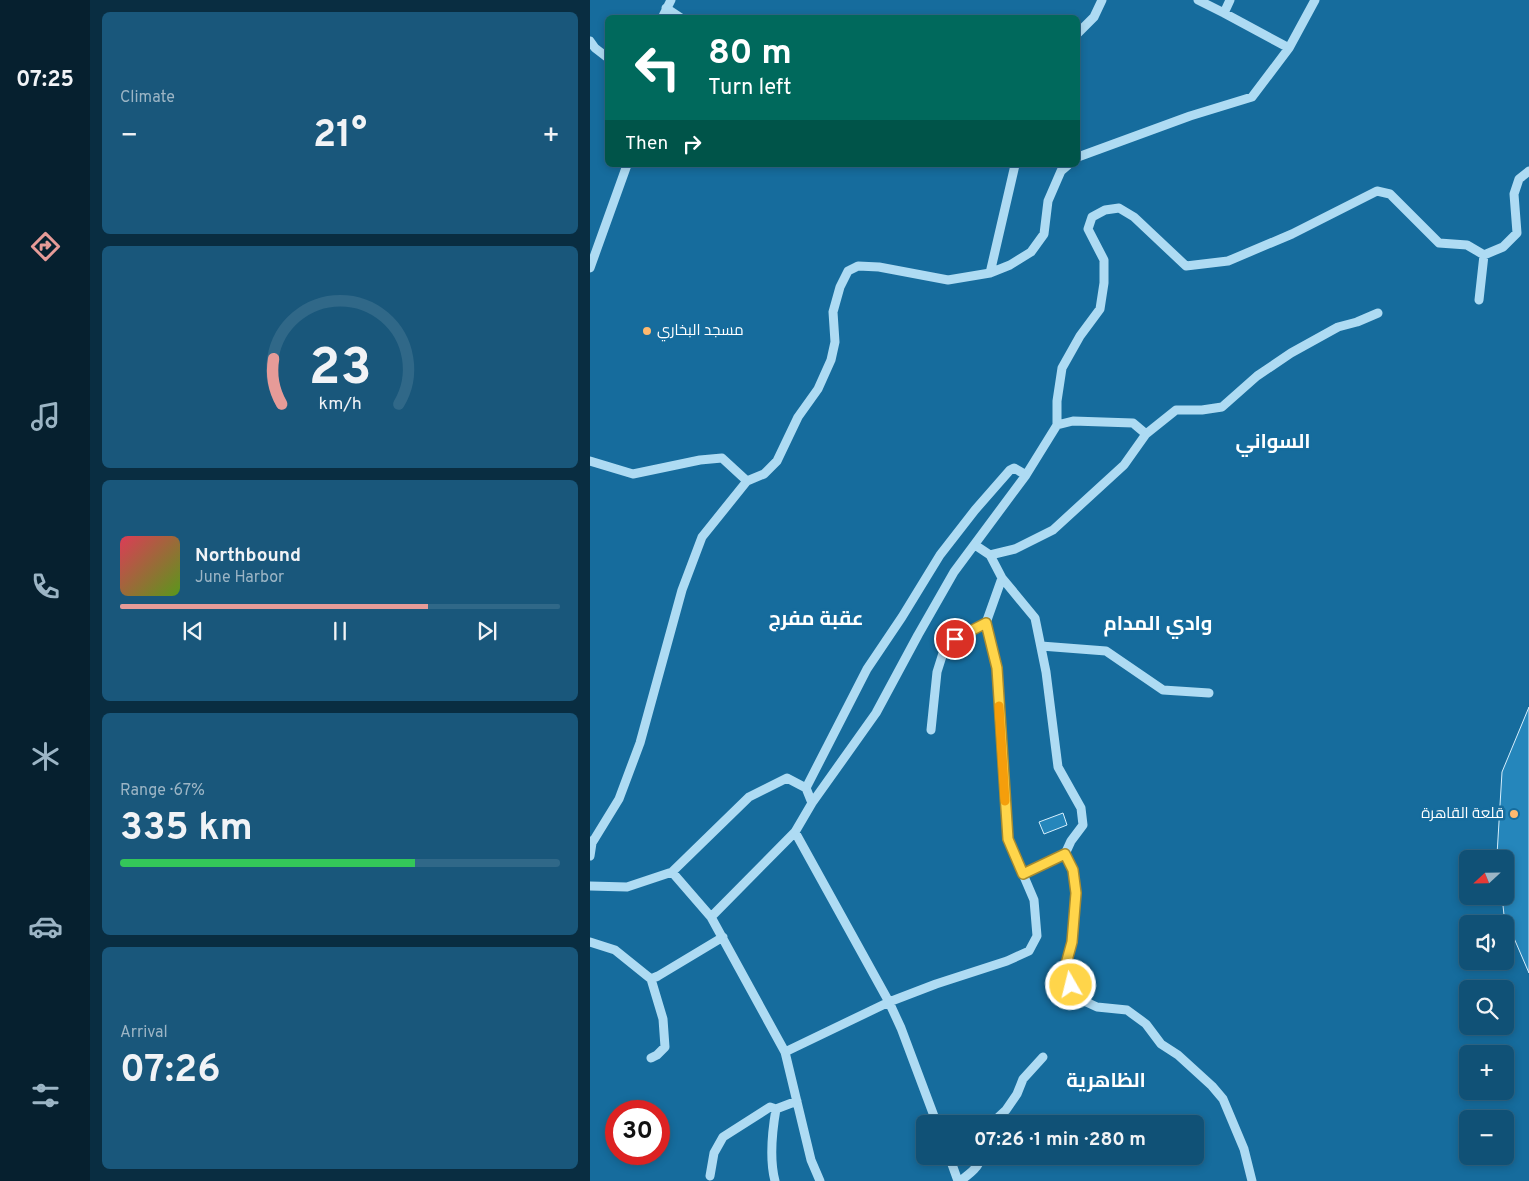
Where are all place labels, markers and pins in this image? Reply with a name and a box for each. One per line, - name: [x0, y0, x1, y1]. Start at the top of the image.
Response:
- place label: مسجد البخاري: [657, 322, 744, 342]
- marker: مسجد البخاري: [641, 325, 653, 337]
- pin: [934, 618, 976, 660]
- place label: قلعة القاهرة: [1421, 805, 1504, 824]
- marker: قلعة القاهرة: [1508, 808, 1520, 820]

